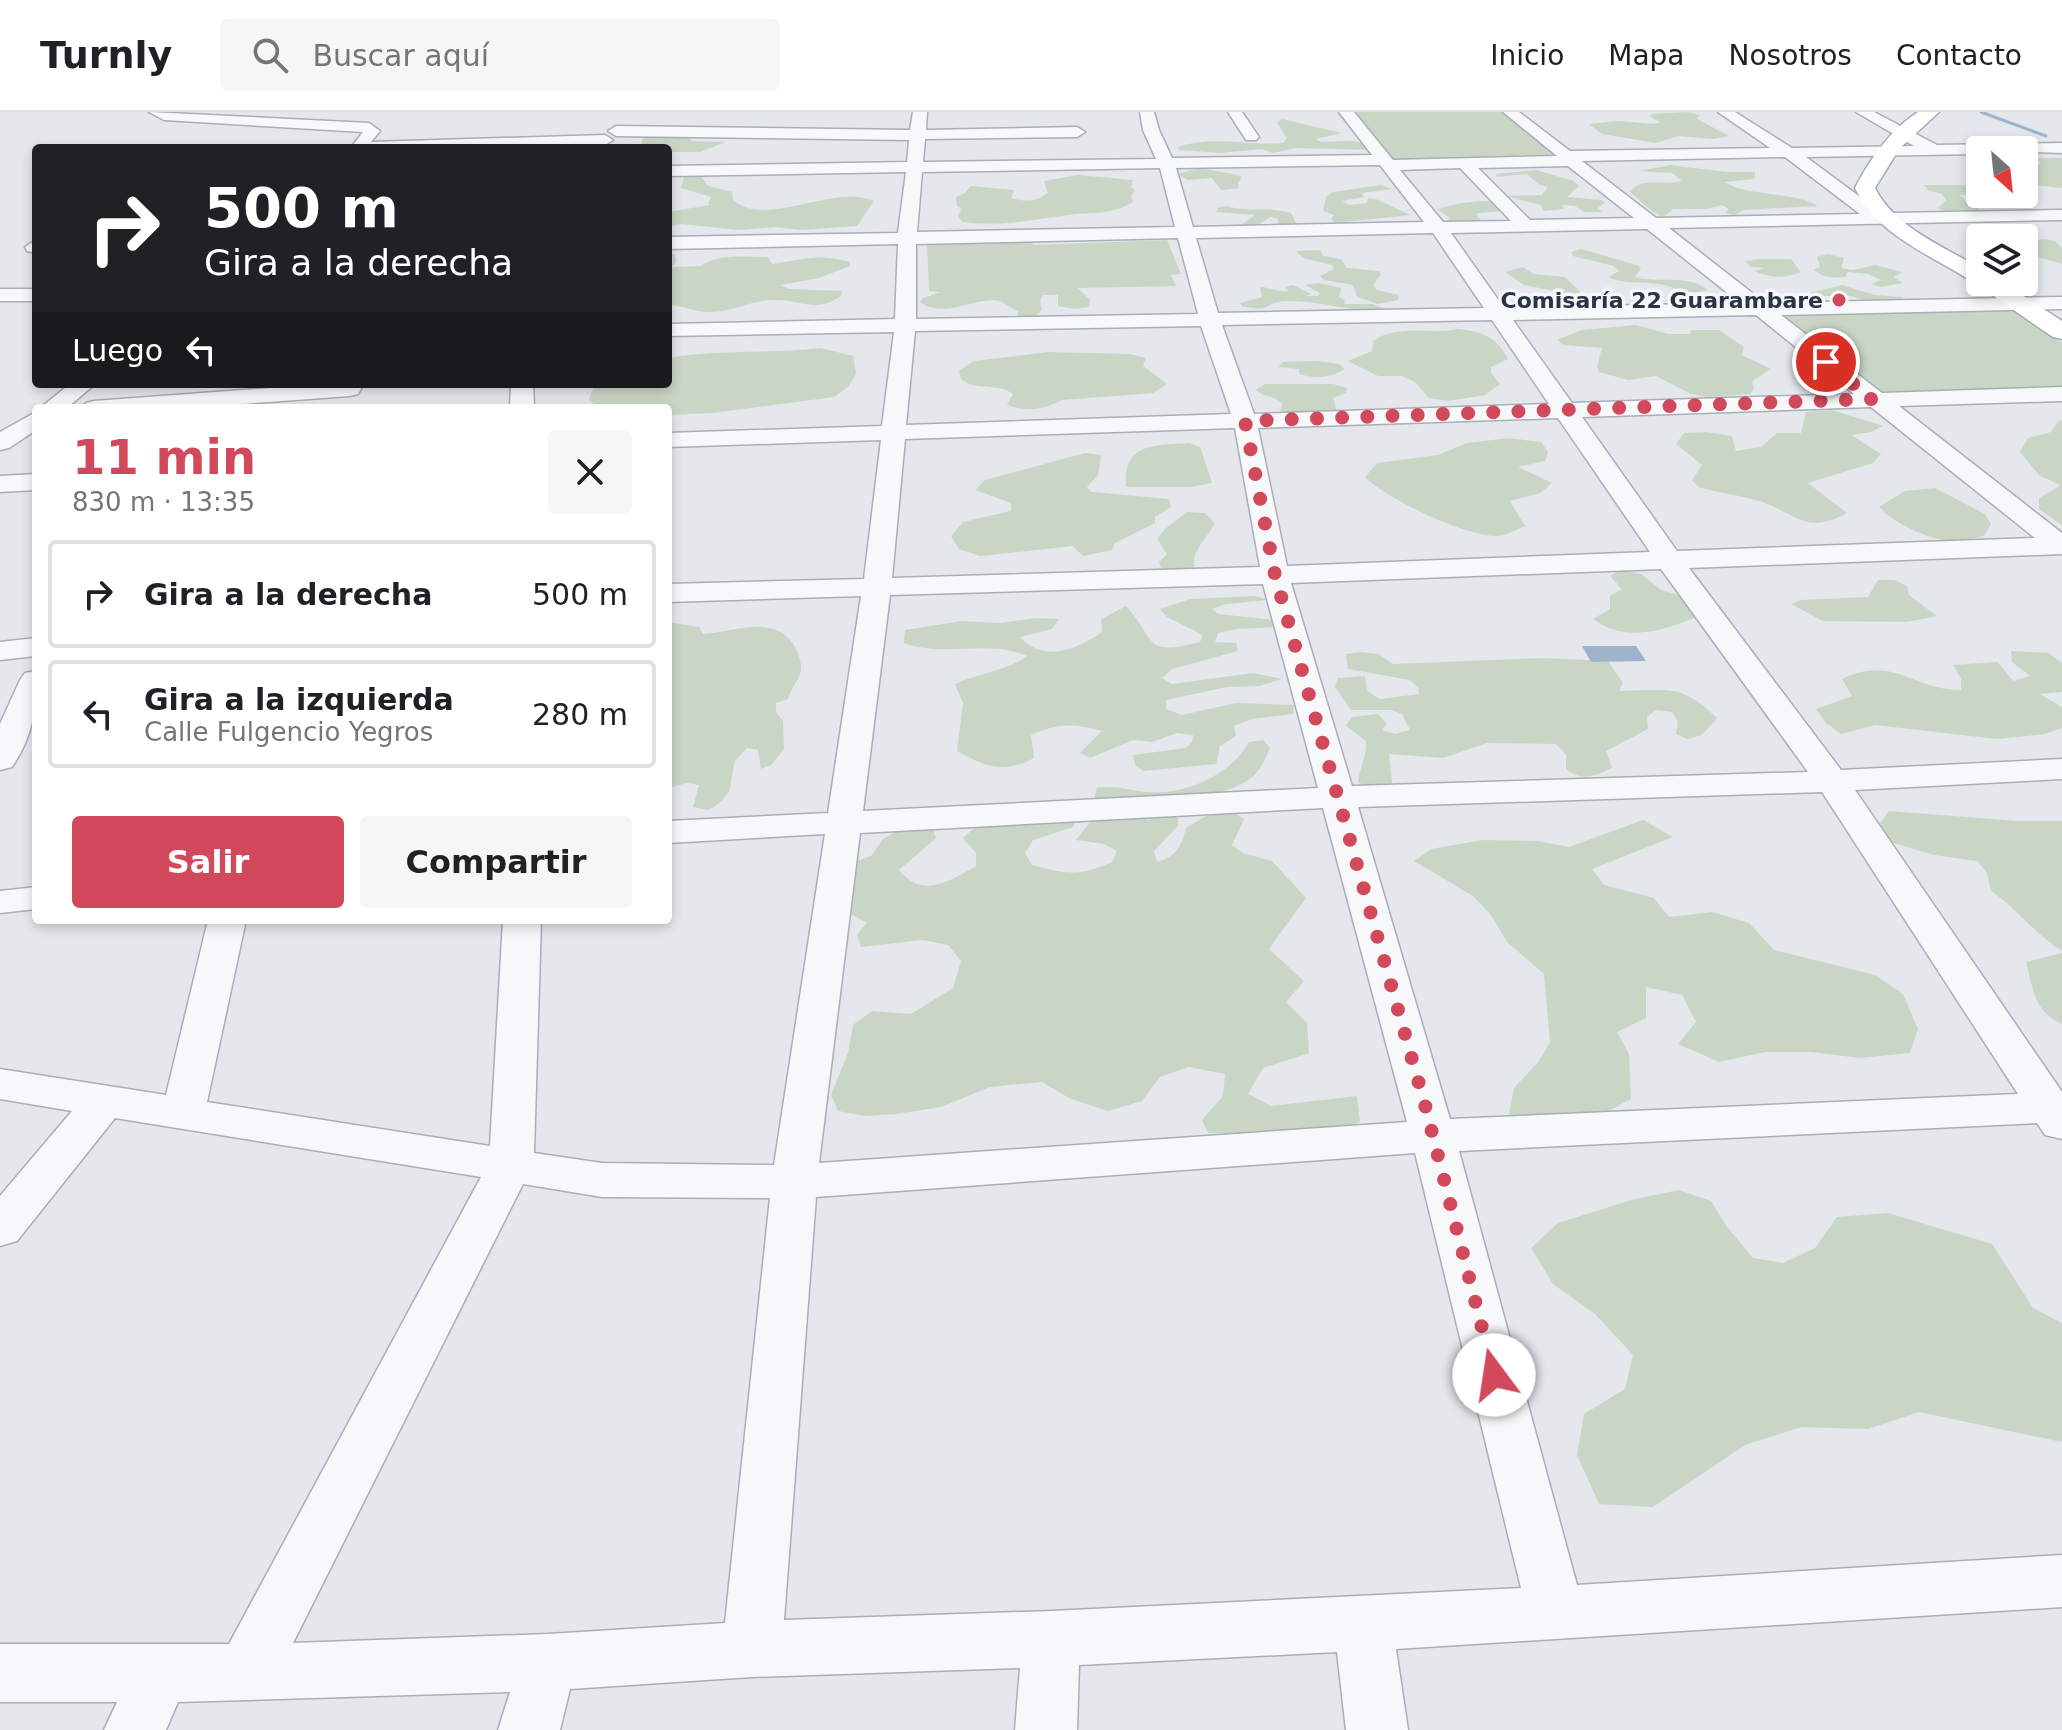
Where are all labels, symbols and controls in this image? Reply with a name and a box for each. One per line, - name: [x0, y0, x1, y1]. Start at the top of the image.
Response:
- search box: [220, 19, 780, 91]
- text: Turnly: [40, 33, 172, 77]
- icon: search: [248, 33, 292, 77]
- text: Buscar aquí: [312, 38, 489, 73]
- text: Inicio: [1490, 39, 1564, 72]
- text: Mapa: [1608, 39, 1685, 72]
- text: Nosotros: [1729, 39, 1852, 72]
- text: Contacto: [1896, 39, 2022, 72]
- north arrow: [1966, 136, 2038, 208]
- map controls: [1966, 136, 2038, 296]
- text: 500 m: [204, 175, 399, 240]
- icon: right: [72, 176, 176, 280]
- button: layers: [1966, 224, 2038, 296]
- text: Gira a la derecha: [204, 242, 513, 283]
- place label: Comisaría 22 Guarambare: [1501, 288, 1823, 313]
- marker: Comisaría 22 Guarambare: [1830, 291, 1848, 309]
- icon: left: [179, 328, 223, 372]
- pin: [1792, 328, 1860, 396]
- text: Luego: [72, 333, 163, 368]
- icon: arrive: [1804, 340, 1848, 384]
- text: 11 min: [72, 429, 256, 485]
- button: close: [548, 430, 632, 514]
- text: 830 m · 13:35: [72, 487, 255, 517]
- icon: right: [76, 572, 120, 616]
- text: Gira a la derecha: [144, 577, 432, 612]
- text: 500 m: [532, 577, 628, 612]
- text: Gira a la izquierda: [144, 682, 454, 717]
- icon: left: [76, 692, 120, 736]
- text: 280 m: [532, 697, 628, 732]
- text: Calle Fulgencio Yegros: [144, 717, 433, 747]
- button: Salir: [72, 816, 344, 908]
- button: Compartir: [360, 816, 632, 908]
- position arrow: [1452, 1333, 1536, 1417]

